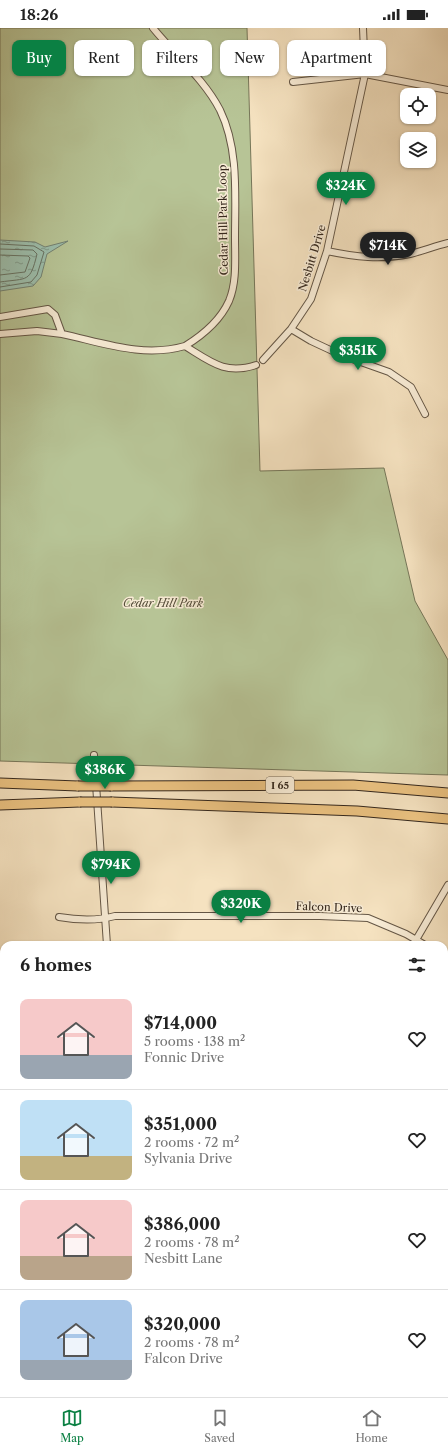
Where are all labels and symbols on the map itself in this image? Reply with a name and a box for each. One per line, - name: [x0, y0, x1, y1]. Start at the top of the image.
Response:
- street label: Cedar Hill Park Loop: [215, 164, 231, 276]
- pin: $324K: [318, 172, 374, 206]
- street label: Nesbitt Drive: [295, 223, 329, 293]
- pin: $714K: [360, 232, 416, 266]
- pin: $351K: [330, 337, 386, 371]
- park label: Cedar Hill Park: [123, 596, 203, 610]
- pin: $386K: [77, 756, 133, 790]
- road number: I 65: [266, 777, 294, 793]
- pin: $794K: [83, 851, 139, 885]
- pin: $320K: [213, 890, 269, 924]
- street label: Falcon Drive: [295, 899, 363, 915]

